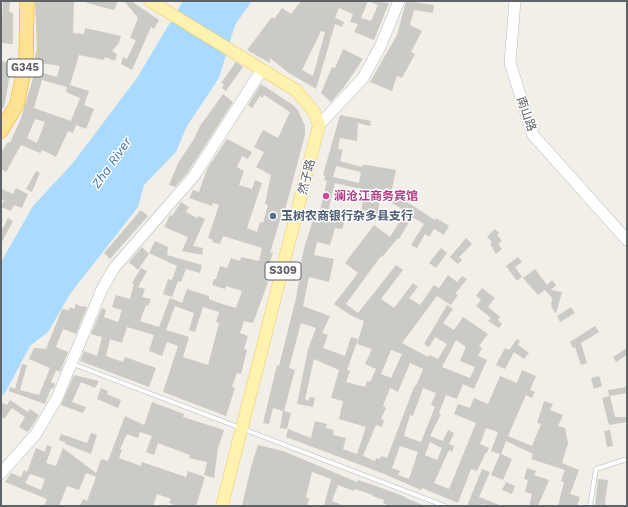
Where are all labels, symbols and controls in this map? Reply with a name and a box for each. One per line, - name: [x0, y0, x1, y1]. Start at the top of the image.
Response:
- road number: G345: [7, 59, 43, 77]
- street label: 南山路: [513, 95, 539, 133]
- water label: Zha River: [89, 135, 135, 191]
- street label: 然子路: [296, 158, 318, 196]
- place label: 澜沧江商务宾馆: [334, 189, 418, 203]
- marker: 澜沧江商务宾馆: [321, 191, 331, 201]
- place label: 玉树农商银行杂多县支行: [281, 209, 413, 223]
- marker: 玉树农商银行杂多县支行: [268, 211, 278, 221]
- road number: S309: [265, 262, 301, 280]

